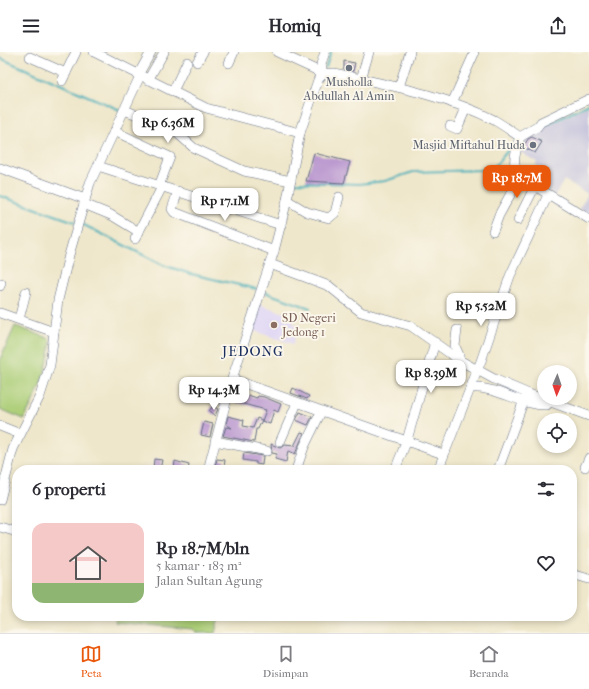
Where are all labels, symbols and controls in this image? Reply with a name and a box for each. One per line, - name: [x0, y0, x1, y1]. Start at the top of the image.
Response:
- icon: menu: [20, 15, 42, 37]
- icon: share: [547, 15, 569, 37]
- text: Homiq: [268, 16, 321, 37]
- marker: Musholla Abdullah Al Amin: [344, 63, 354, 73]
- place label: Musholla Abdullah Al Amin: [303, 75, 394, 103]
- pin: Rp 6.36M: [127, 110, 209, 144]
- text: Rp 6.36M: [141, 115, 195, 130]
- place label: Masjid Miftahul Huda: [413, 138, 525, 152]
- marker: Masjid Miftahul Huda: [528, 140, 538, 150]
- pin: Rp 18.7M: [476, 165, 558, 199]
- text: Rp 18.7M: [492, 170, 542, 185]
- pin: Rp 17.1M: [184, 188, 266, 222]
- text: Rp 17.1M: [201, 193, 250, 208]
- pin: Rp 5.52M: [440, 293, 522, 327]
- text: Rp 5.52M: [455, 298, 507, 313]
- place label: SD Negeri Jedong 1: [281, 311, 336, 339]
- marker: SD Negeri Jedong 1: [269, 320, 279, 330]
- district label: JEDONG: [221, 343, 284, 360]
- pin: Rp 8.39M: [390, 360, 472, 394]
- text: Rp 8.39M: [405, 365, 457, 380]
- north arrow: [537, 365, 577, 405]
- map controls: [537, 365, 577, 453]
- pin: Rp 14.3M: [173, 377, 255, 411]
- text: Rp 14.3M: [188, 382, 240, 397]
- button: locate: [537, 413, 577, 453]
- icon: filters: [535, 478, 557, 500]
- text: 6 properti: [32, 479, 106, 499]
- text: Rp 18.7M/bln: [156, 538, 249, 558]
- icon: home: [64, 539, 112, 587]
- icon: heart: [535, 552, 557, 574]
- text: 5 kamar · 183 m²: [156, 558, 241, 573]
- text: Jalan Sultan Agung: [156, 573, 263, 588]
- tab: Peta: [80, 643, 102, 680]
- tab: Disimpan: [263, 643, 308, 680]
- tab: Beranda: [469, 643, 509, 680]

